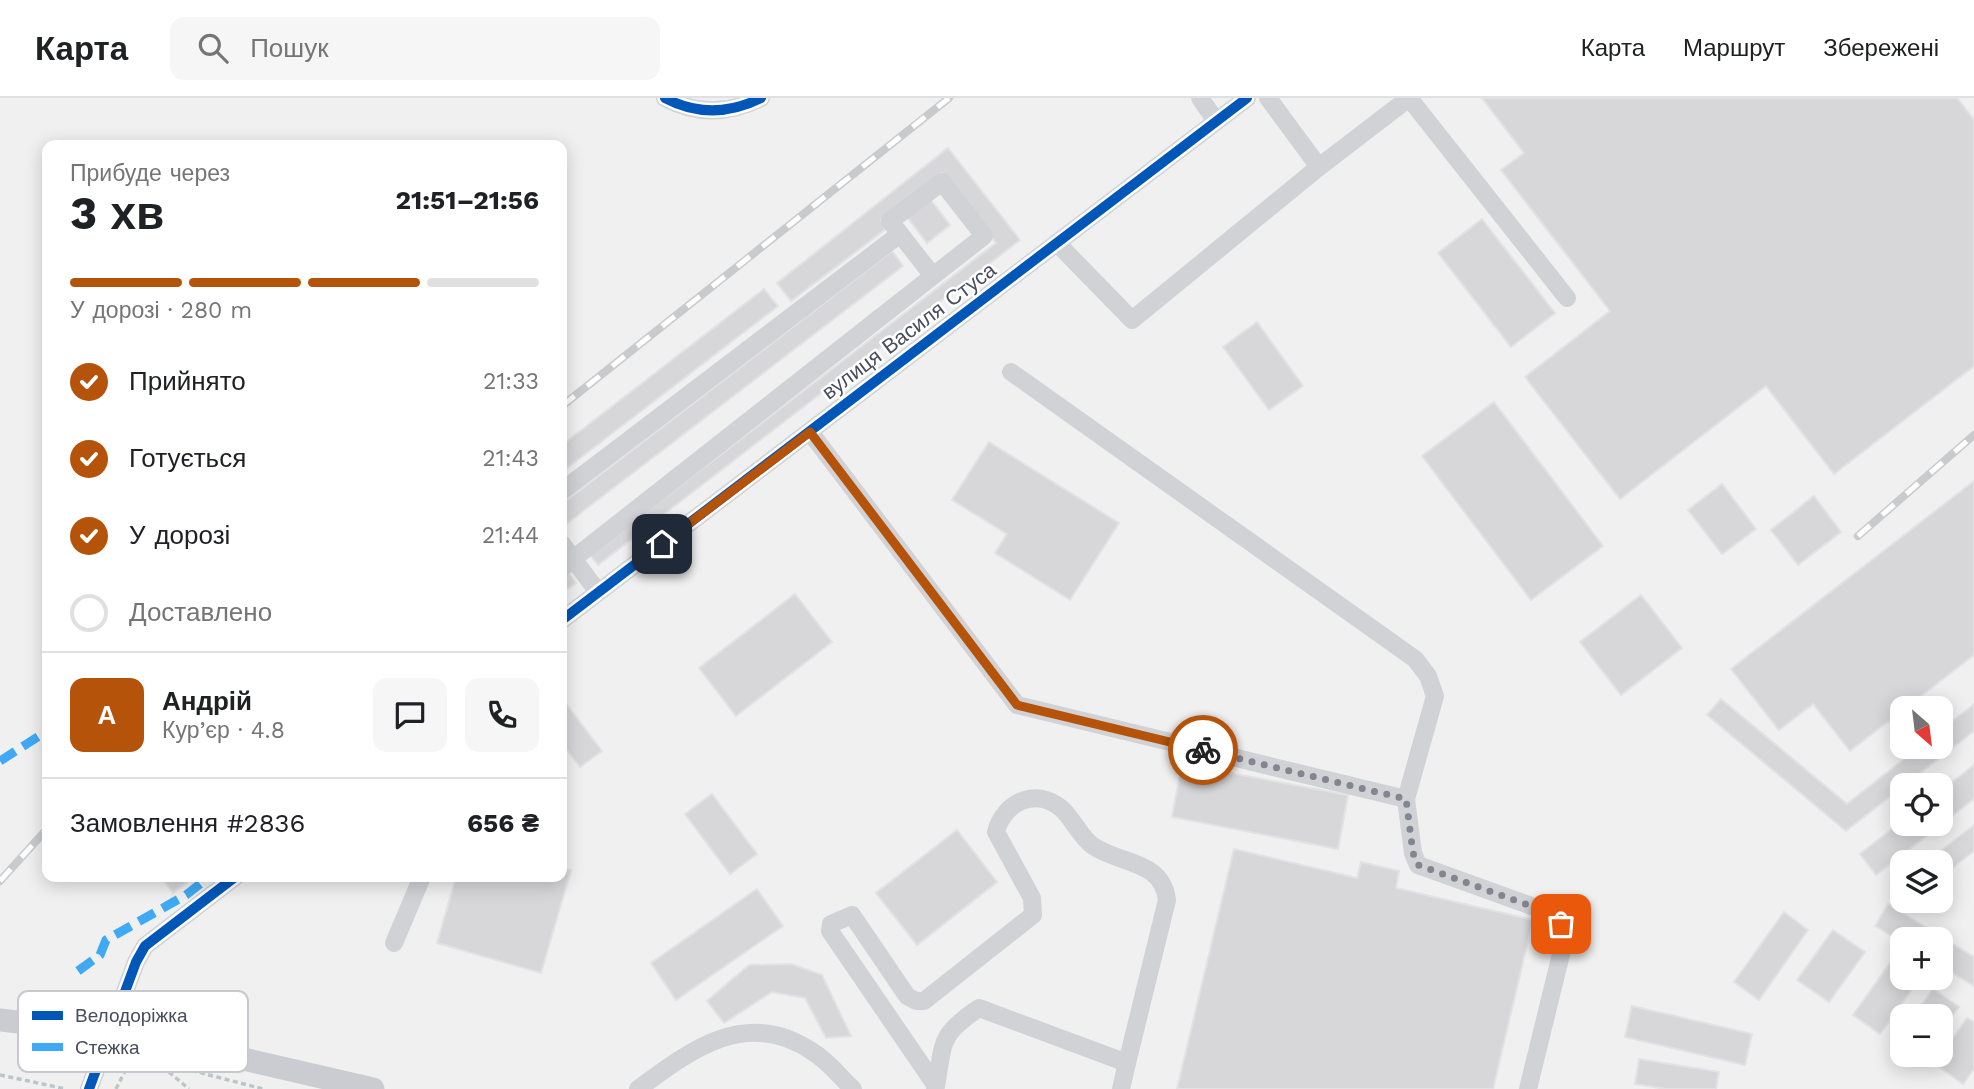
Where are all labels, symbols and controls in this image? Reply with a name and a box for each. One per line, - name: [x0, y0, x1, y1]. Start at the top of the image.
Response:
- search box: [170, 17, 660, 80]
- text: Карта: [35, 29, 128, 68]
- icon: search: [194, 29, 232, 67]
- text: Пошук: [250, 33, 329, 63]
- text: Карта: [1581, 34, 1645, 62]
- text: Маршрут: [1683, 34, 1785, 62]
- text: Збережені: [1823, 34, 1939, 62]
- text: Прибуде через: [70, 160, 230, 187]
- text: 21:51–21:56: [396, 185, 539, 215]
- text: 3 хв: [70, 186, 164, 240]
- street label: вулиця Василя Стуса: [817, 257, 1001, 404]
- text: У дорозі · 280 m: [70, 297, 252, 324]
- icon: check: [70, 363, 108, 401]
- text: Прийнято: [129, 366, 246, 396]
- text: 21:33: [483, 368, 539, 395]
- icon: check: [70, 440, 108, 478]
- text: Готується: [129, 443, 246, 473]
- text: 21:43: [482, 445, 539, 472]
- pin: [632, 514, 692, 574]
- icon: check: [70, 517, 108, 555]
- text: У дорозі: [129, 520, 230, 550]
- text: 21:44: [482, 522, 539, 549]
- icon: home: [643, 525, 681, 563]
- text: Доставлено: [129, 597, 272, 627]
- button: chat: [373, 678, 447, 752]
- button: phone: [465, 678, 539, 752]
- text: Андрій: [162, 686, 252, 716]
- north arrow: [1890, 696, 1953, 760]
- map controls: [1890, 696, 1953, 1067]
- text: А: [98, 700, 116, 730]
- courier: [1168, 715, 1238, 785]
- text: Кур’єр · 4.8: [162, 717, 285, 744]
- icon: bike: [1184, 731, 1222, 769]
- button: locate: [1890, 773, 1953, 836]
- text: Замовлення #2836: [70, 808, 305, 838]
- text: 656 ₴: [467, 808, 539, 838]
- button: layers: [1890, 850, 1953, 913]
- pin: [1531, 894, 1591, 954]
- icon: bag: [1542, 905, 1580, 943]
- button: +: [1890, 927, 1953, 990]
- legend: [18, 991, 248, 1072]
- text: Велодоріжка: [75, 1004, 188, 1027]
- button: −: [1890, 1004, 1953, 1067]
- text: Стежка: [75, 1036, 140, 1059]

